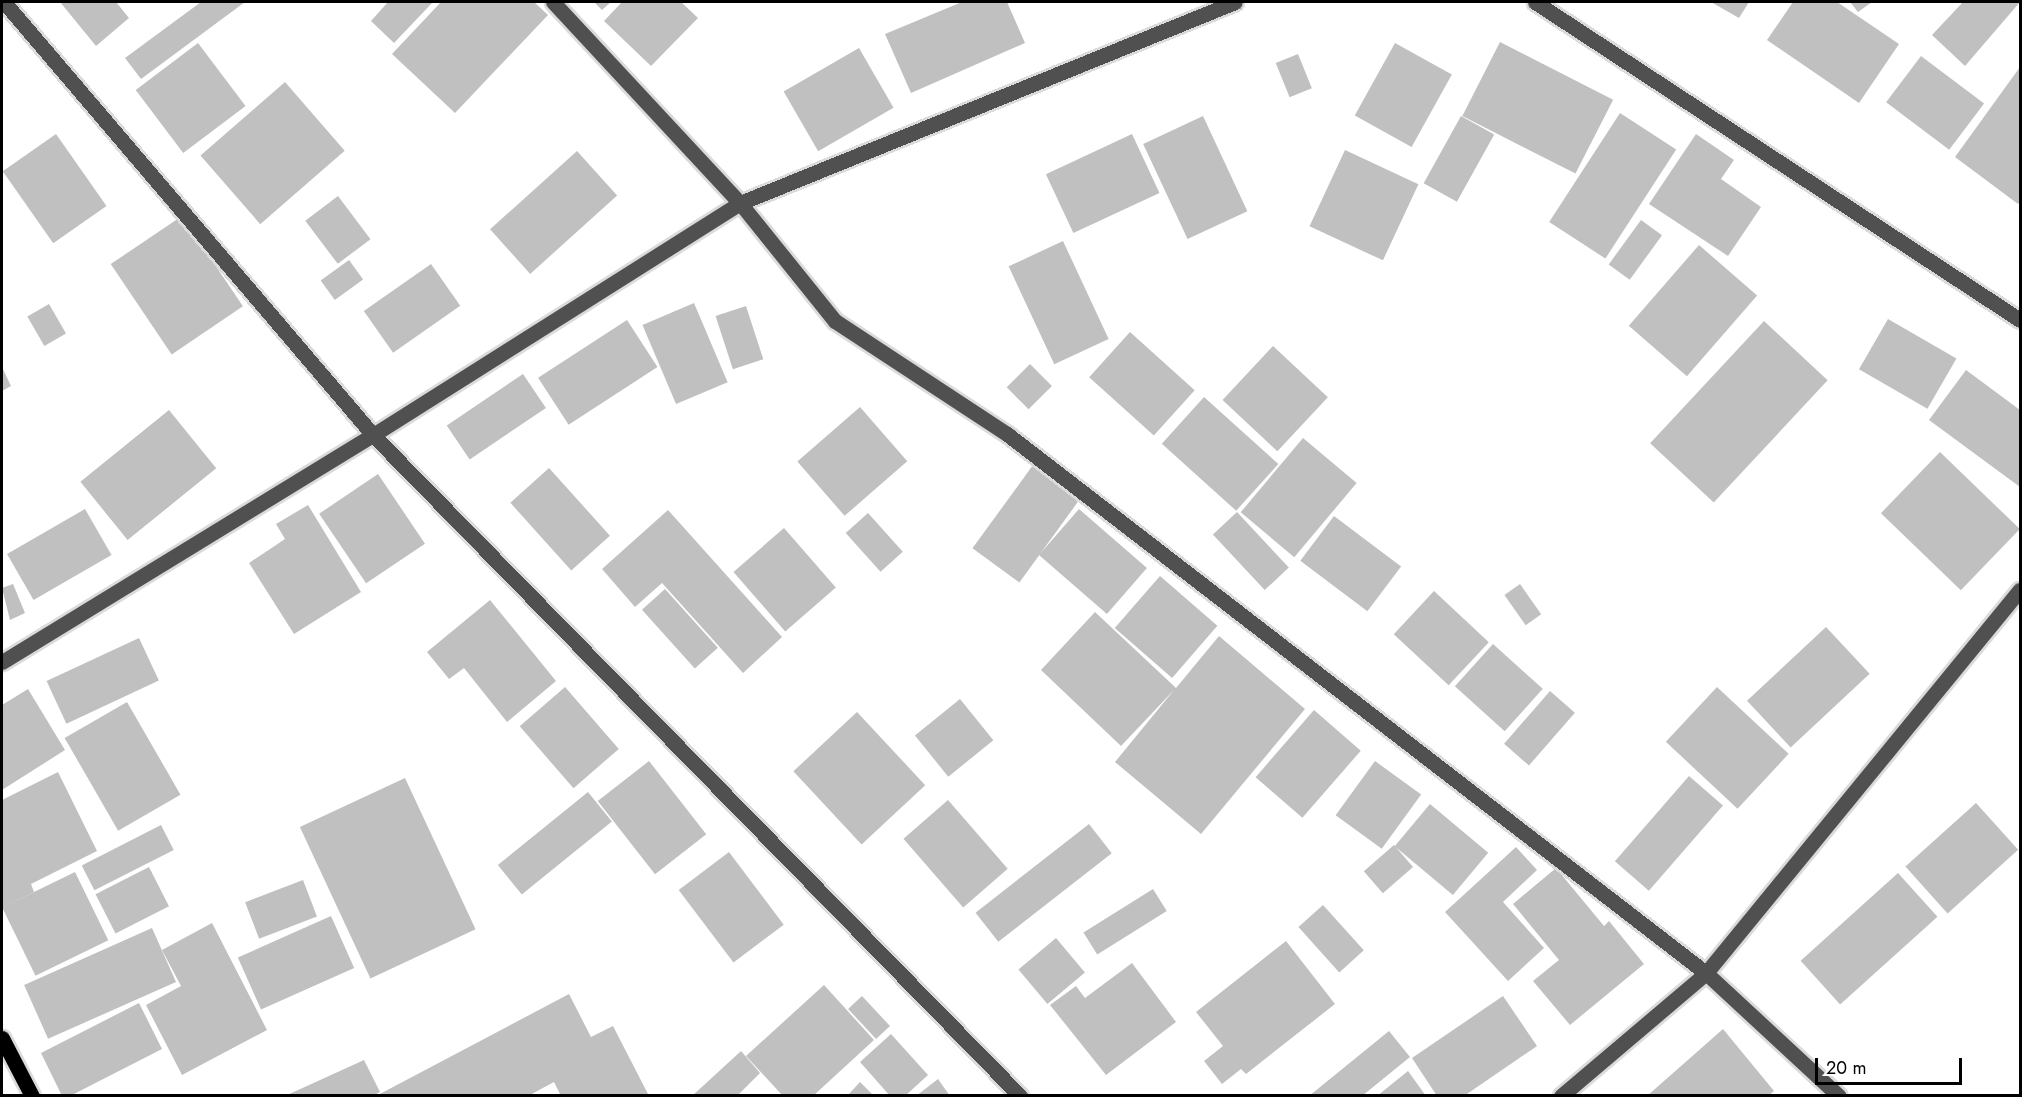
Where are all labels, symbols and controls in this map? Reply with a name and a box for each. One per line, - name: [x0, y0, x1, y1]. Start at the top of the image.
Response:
- scale bar: [1818, 1046, 1965, 1084]
- text: 20 m: [1826, 1055, 1866, 1081]

